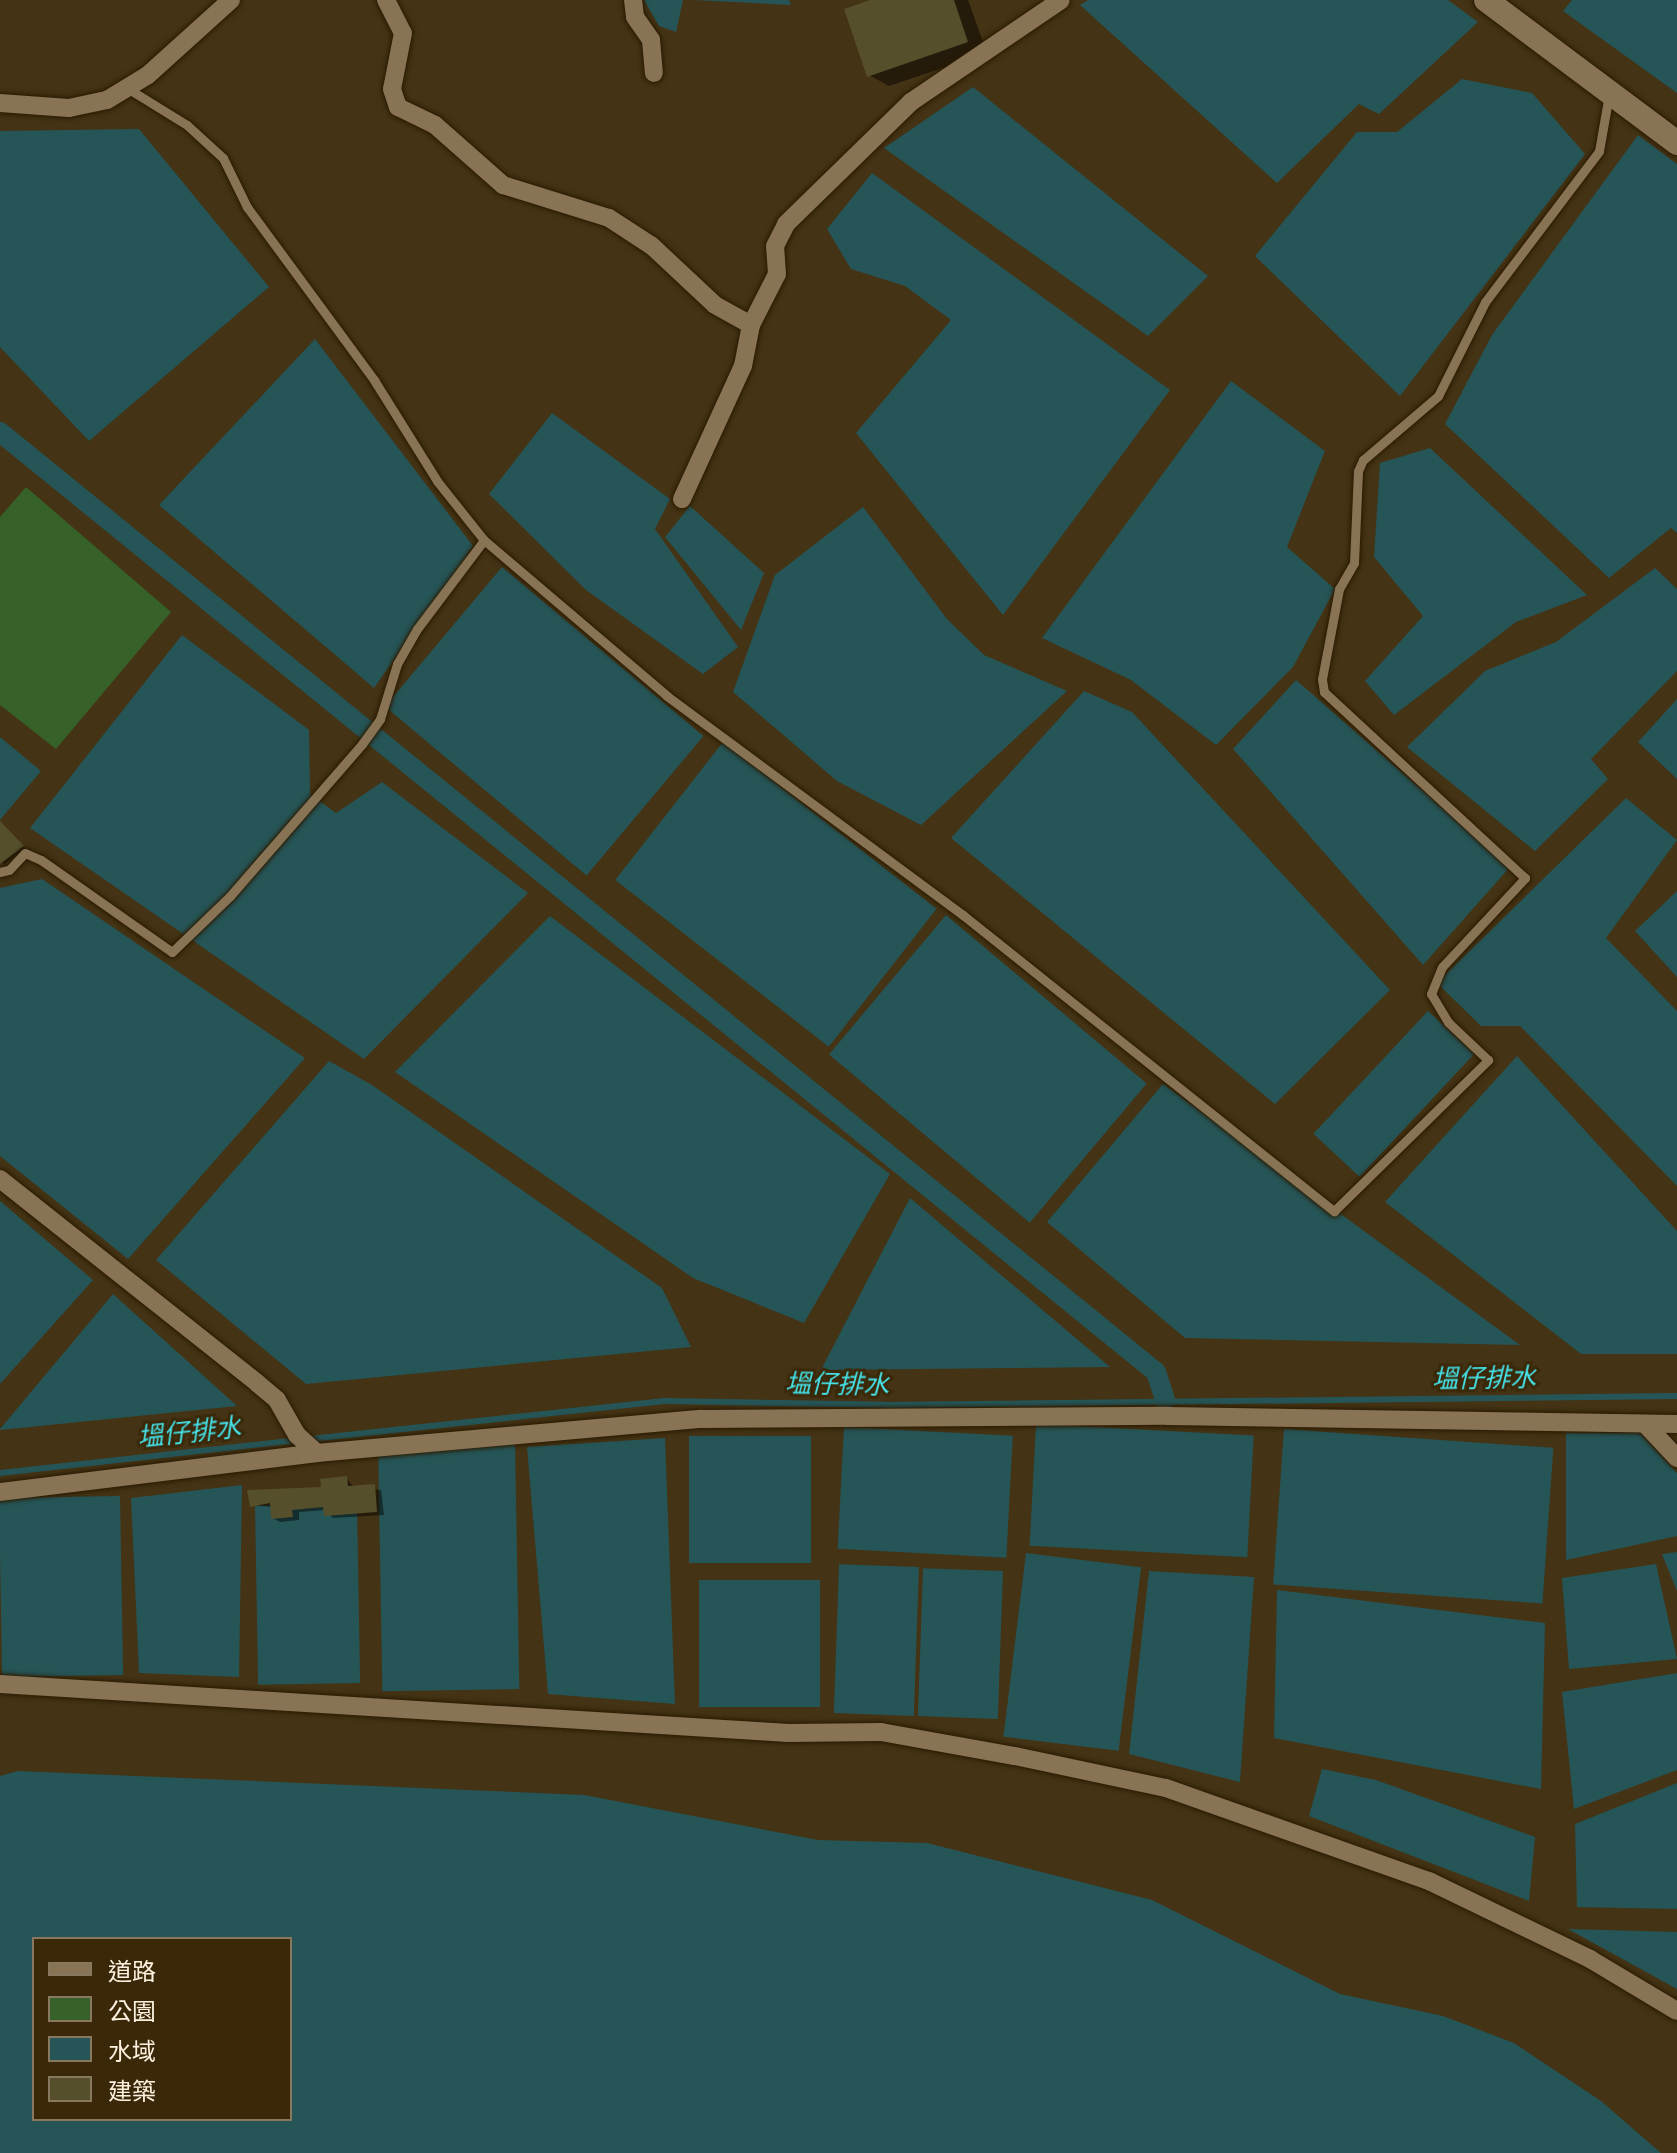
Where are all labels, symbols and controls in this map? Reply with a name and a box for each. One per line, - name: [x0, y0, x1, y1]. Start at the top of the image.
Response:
- water label: 塭仔排水: [1432, 1361, 1536, 1395]
- water label: 塭仔排水: [785, 1367, 889, 1401]
- water label: 塭仔排水: [136, 1411, 242, 1453]
- legend: [32, 1937, 292, 2121]
- text: 道路: [108, 1956, 156, 1987]
- text: 公園: [108, 1996, 156, 2027]
- text: 水域: [108, 2036, 156, 2067]
- text: 建築: [108, 2076, 156, 2107]

